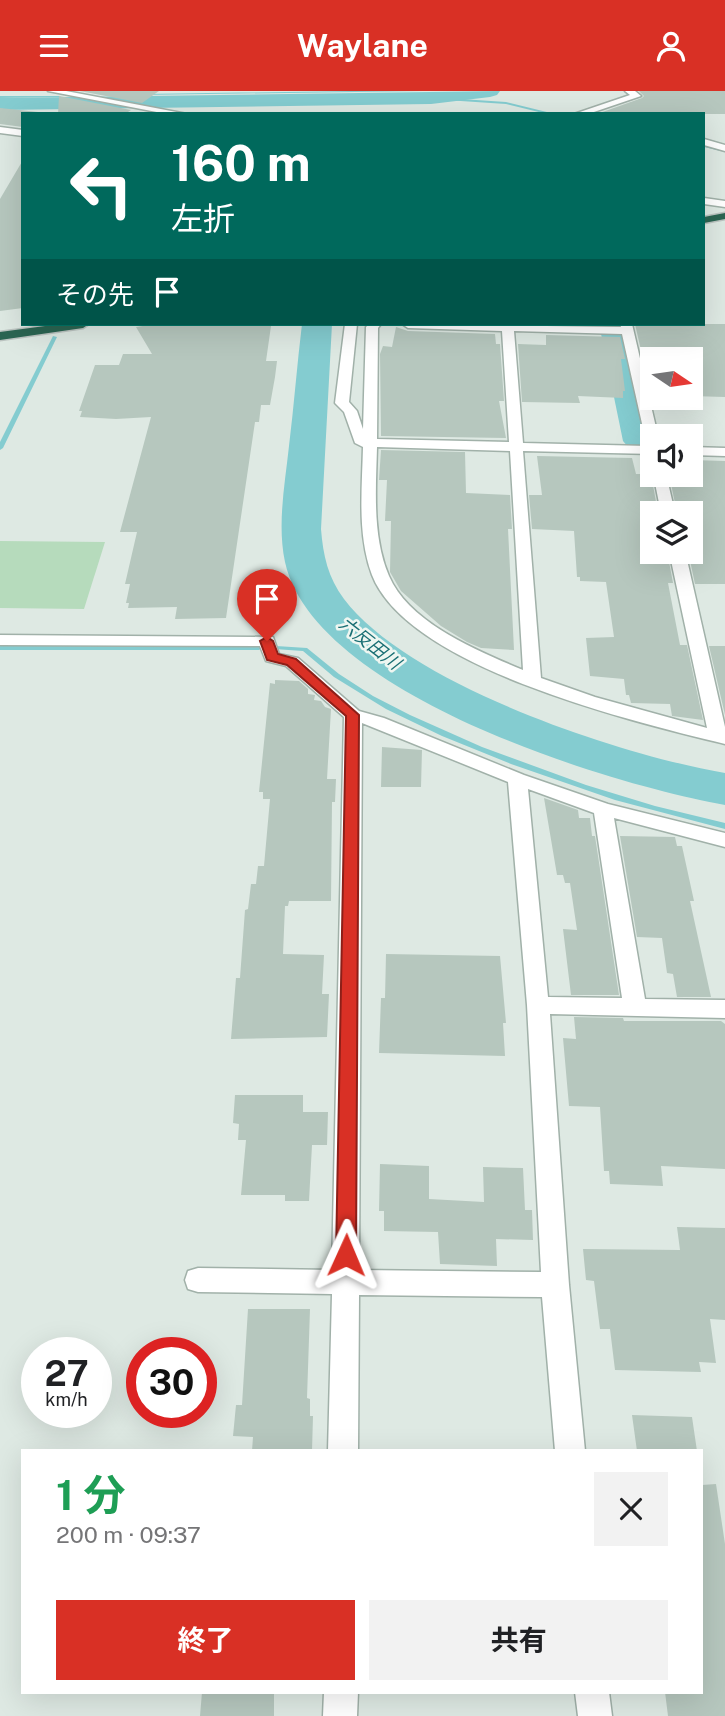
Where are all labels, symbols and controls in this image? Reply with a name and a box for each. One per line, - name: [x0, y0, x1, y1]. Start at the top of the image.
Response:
- icon: menu: [35, 27, 73, 65]
- text: Waylane: [297, 27, 428, 64]
- icon: person: [652, 27, 690, 65]
- text: 160 m: [171, 134, 311, 192]
- icon: left: [56, 140, 147, 231]
- text: 左折: [171, 200, 235, 237]
- icon: arrive: [148, 273, 186, 311]
- text: その先: [56, 279, 134, 310]
- north arrow: [640, 347, 704, 409]
- map controls: [640, 347, 703, 564]
- button: sound: [640, 424, 703, 487]
- button: layers: [640, 501, 703, 564]
- pin: [237, 569, 297, 641]
- icon: arrive: [248, 580, 286, 618]
- water label: 六反田川: [335, 613, 406, 675]
- position arrow: [309, 1218, 383, 1292]
- speed limit sign: 30: [126, 1337, 217, 1428]
- text: 27: [44, 1353, 89, 1394]
- text: km/h: [45, 1389, 88, 1410]
- text: 1 分: [56, 1470, 125, 1519]
- button: close: [594, 1472, 668, 1546]
- text: 200 m · 09:37: [56, 1521, 201, 1548]
- button: 終了: [56, 1600, 355, 1680]
- button: 共有: [369, 1600, 668, 1680]

